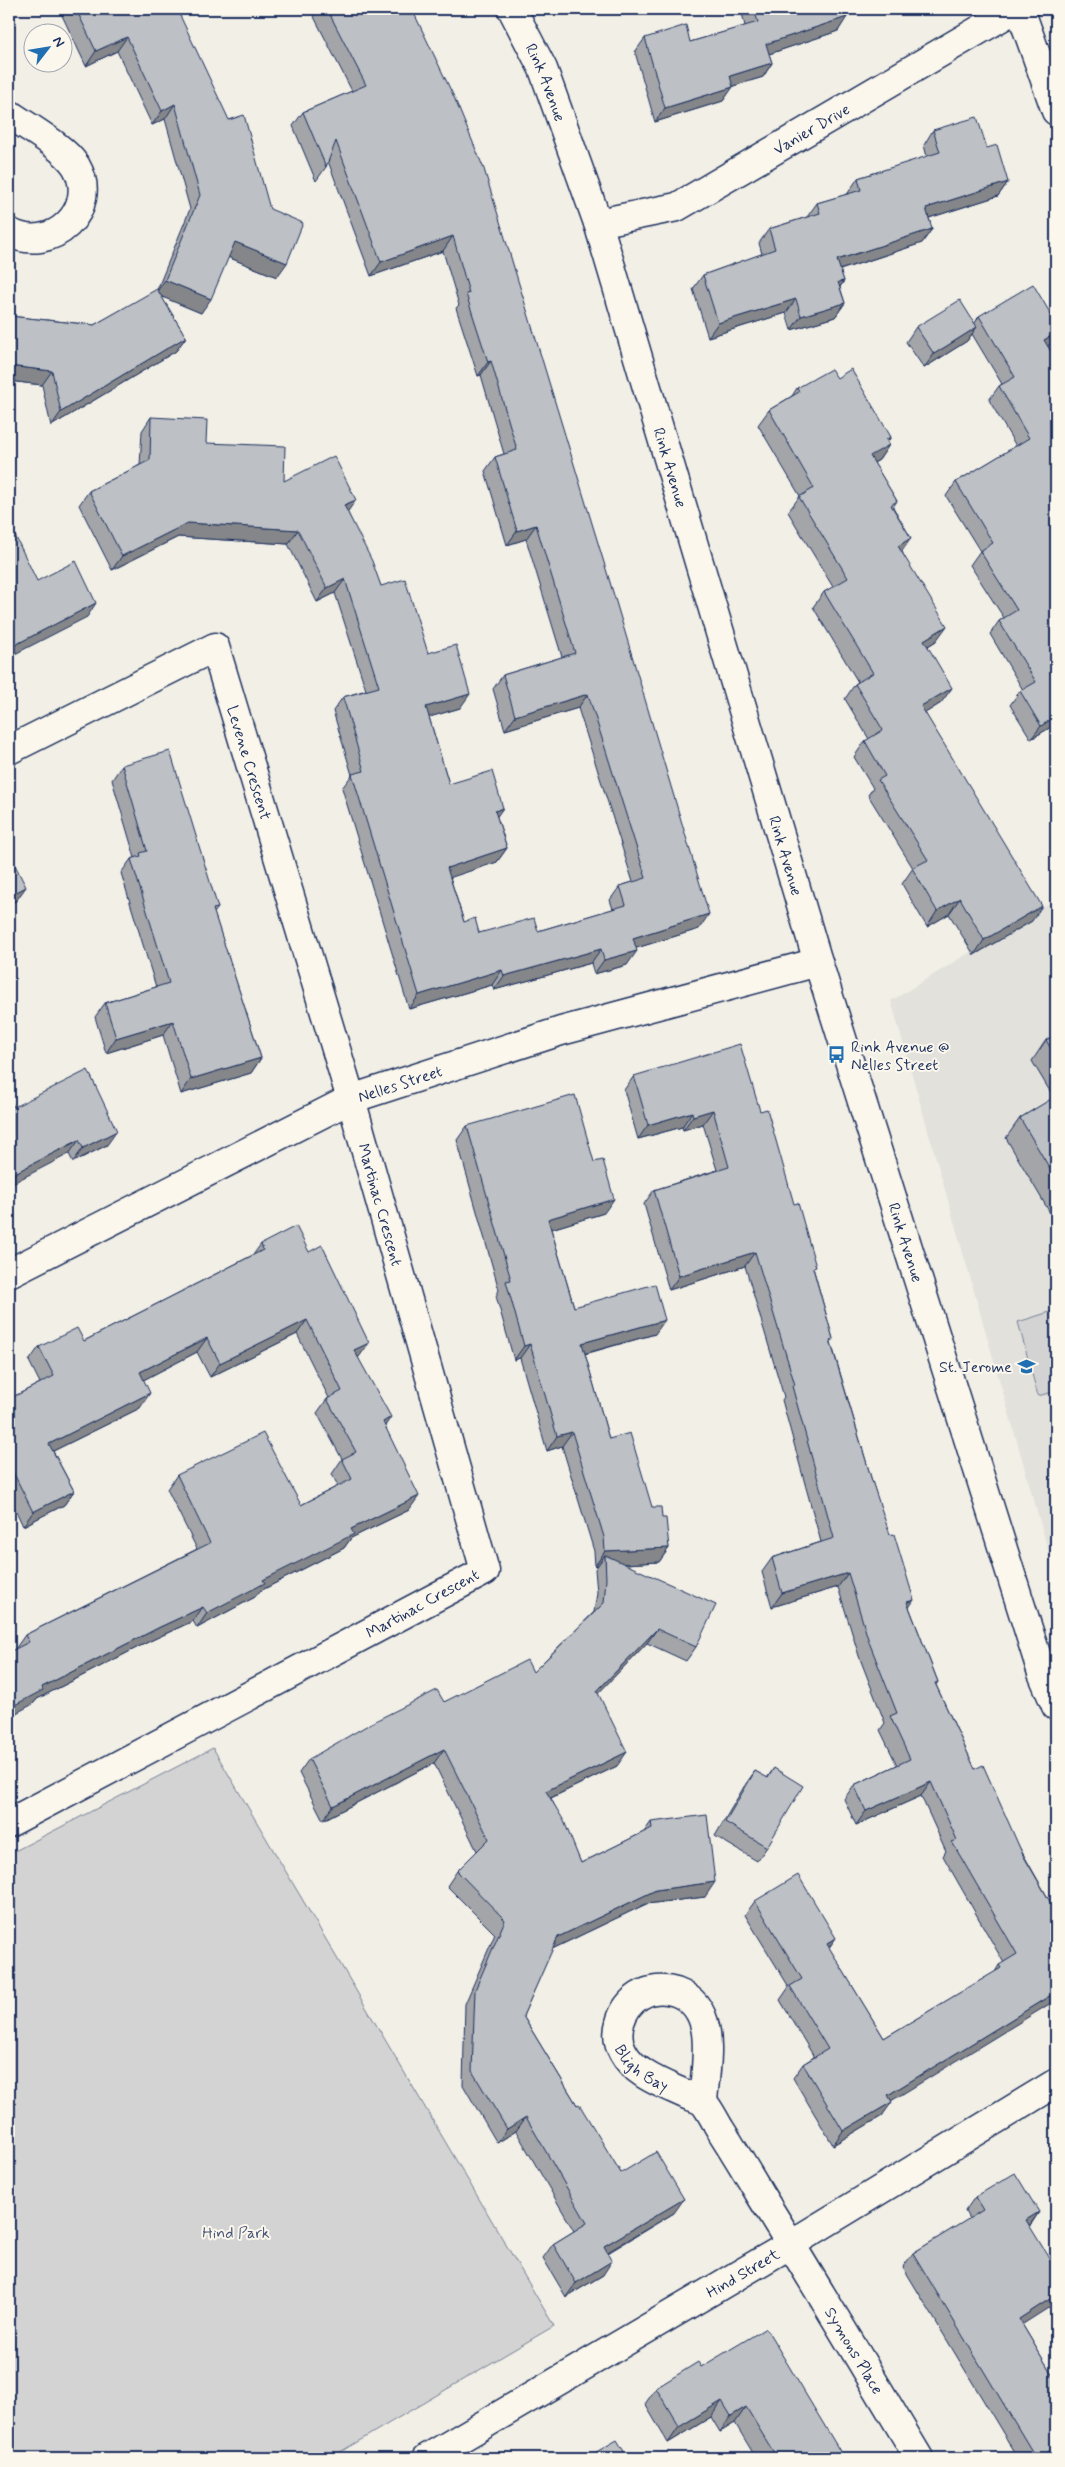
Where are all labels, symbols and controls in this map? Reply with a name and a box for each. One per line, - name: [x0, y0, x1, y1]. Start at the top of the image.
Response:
- north arrow: [22, 22, 72, 72]
- text: N: [48, 33, 68, 50]
- street label: Rink Avenue: [520, 40, 570, 125]
- street label: Vanier Drive: [770, 99, 854, 160]
- street label: Rink Avenue: [647, 425, 691, 510]
- street label: Levene Crescent: [221, 703, 276, 823]
- street label: Rink Avenue: [763, 813, 807, 898]
- place label: Rink Avenue @ Nelles Street: [851, 1037, 949, 1076]
- bus stop icon: Rink Avenue @ Nelles Street: [827, 1045, 847, 1065]
- street label: Nelles Street: [355, 1061, 445, 1108]
- street label: Martinac Crescent: [352, 1141, 407, 1269]
- street label: Rink Avenue: [882, 1200, 927, 1285]
- school or university icon: St. Jerome: [1016, 1356, 1036, 1376]
- place label: St. Jerome: [939, 1357, 1012, 1378]
- street label: Martinac Crescent: [362, 1564, 483, 1644]
- street label: Bligh Bay: [609, 2041, 672, 2097]
- park label: Hind Park: [202, 2223, 270, 2244]
- street label: Hind Street: [703, 2244, 784, 2304]
- street label: Symons Place: [819, 2304, 888, 2399]

